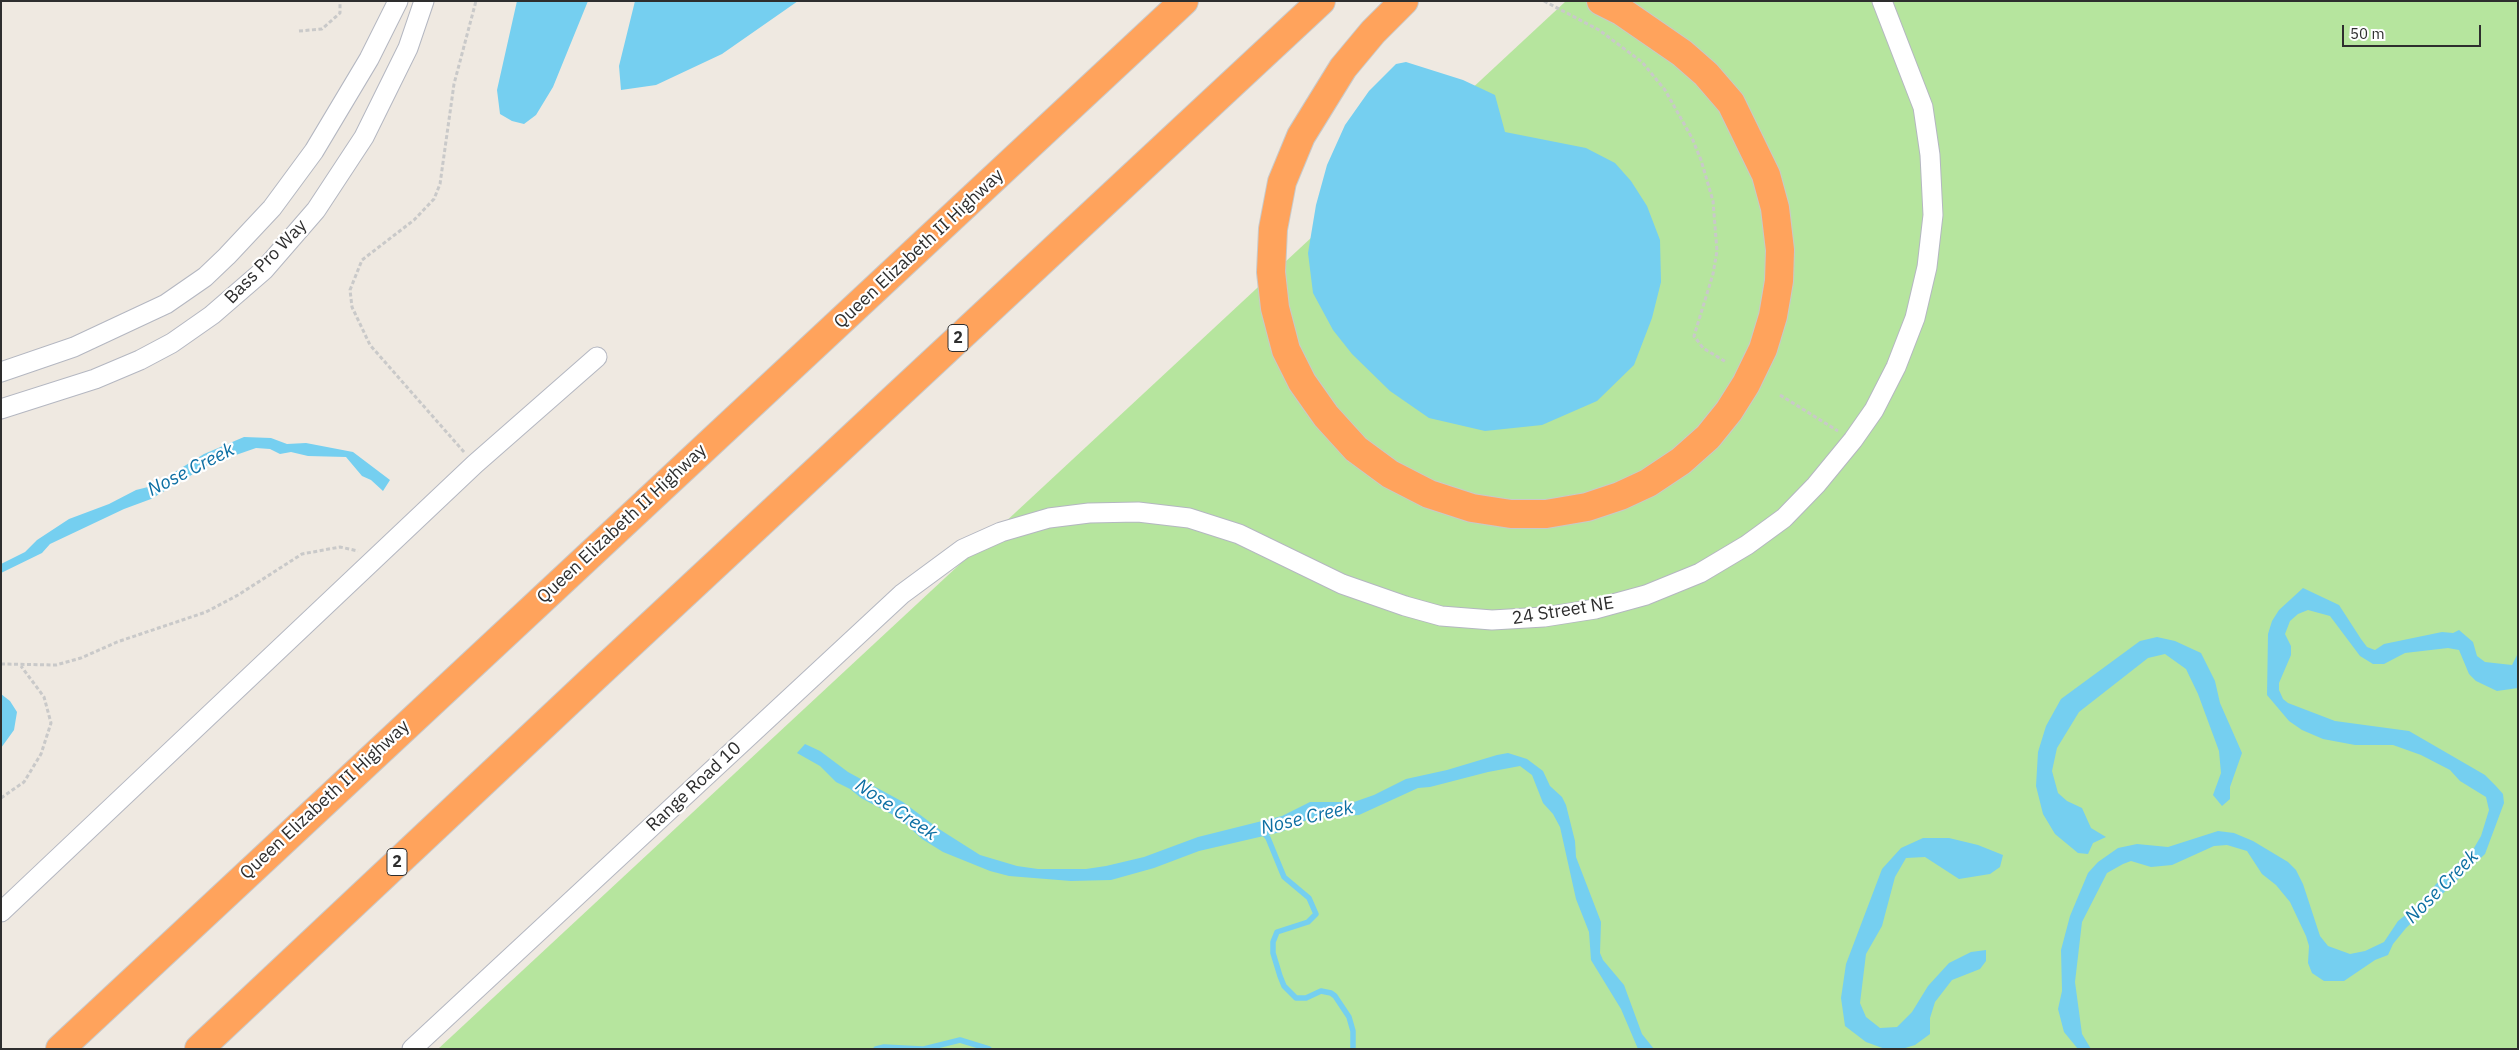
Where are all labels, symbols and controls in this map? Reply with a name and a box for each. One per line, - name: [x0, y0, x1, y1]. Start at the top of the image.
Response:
- scale bar: [2344, 15, 2483, 47]
- text: 50 m: [2350, 24, 2385, 43]
- street label: Queen Elizabeth II Highway: [830, 165, 1008, 333]
- street label: Bass Pro Way: [220, 215, 312, 309]
- road number: 2: [948, 324, 968, 352]
- water label: Nose Creek: [144, 438, 238, 502]
- street label: Queen Elizabeth II Highway: [533, 440, 711, 608]
- street label: 24 Street NE: [1511, 592, 1615, 630]
- street label: Queen Elizabeth II Highway: [236, 716, 414, 884]
- street label: Range Road 10: [642, 738, 746, 836]
- water label: Nose Creek: [851, 774, 941, 846]
- water label: Nose Creek: [1259, 796, 1355, 840]
- water label: Nose Creek: [2401, 846, 2483, 928]
- road number: 2: [387, 849, 407, 876]

